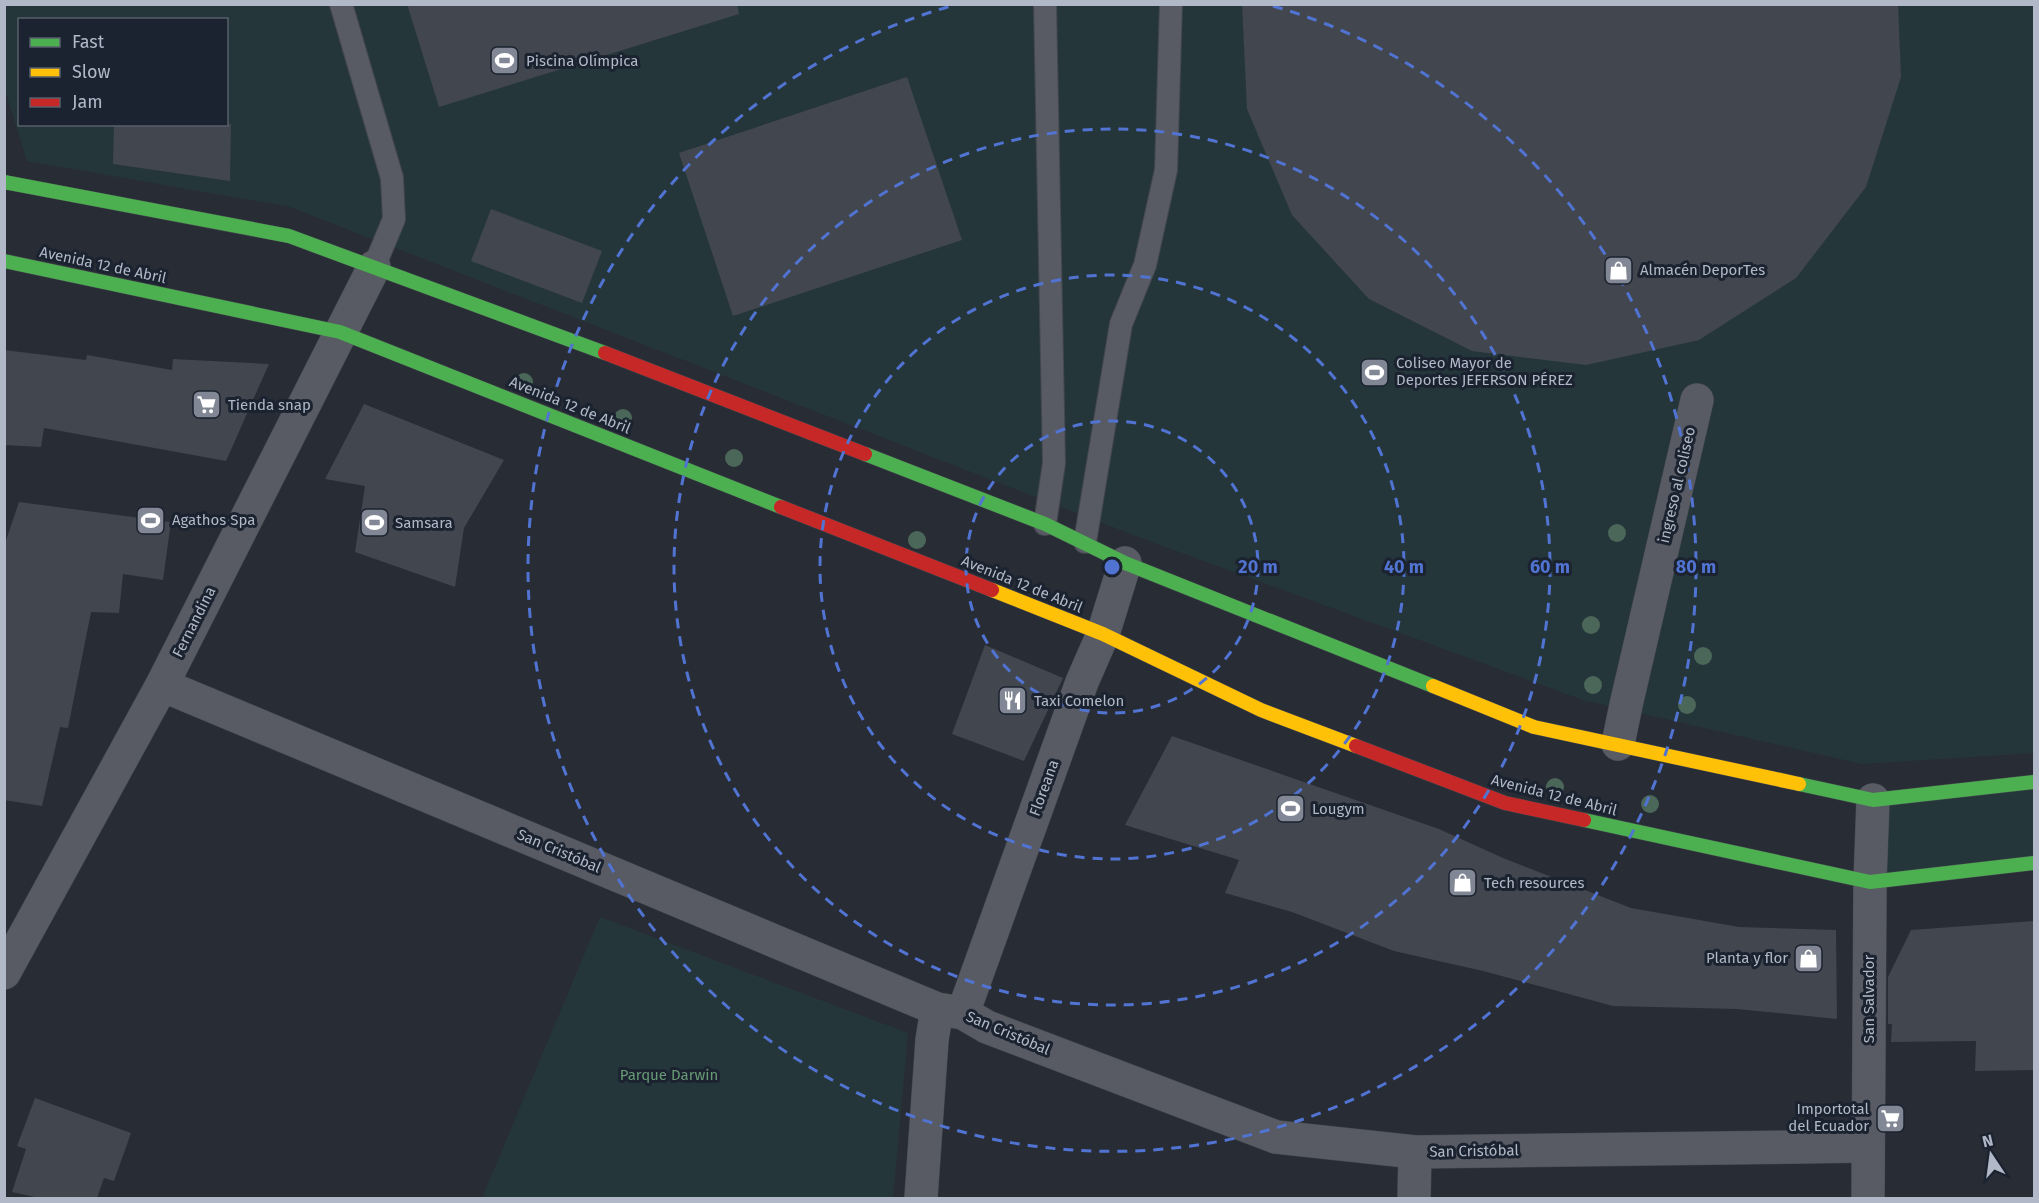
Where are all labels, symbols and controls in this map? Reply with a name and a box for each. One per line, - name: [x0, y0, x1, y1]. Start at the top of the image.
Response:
- legend: [18, 18, 228, 126]
- text: Fast: [72, 31, 105, 53]
- sports icon: Piscina Olímpica: [489, 45, 521, 77]
- place label: Piscina Olímpica: [526, 52, 638, 70]
- text: Slow: [72, 61, 111, 83]
- text: Jam: [72, 91, 103, 113]
- street label: Avenida 12 de Abril: [38, 243, 169, 287]
- shop icon: Almacén DeporTes: [1603, 254, 1635, 286]
- place label: Almacén DeporTes: [1640, 261, 1765, 279]
- place label: Coliseo Mayor de Deportes JEFERSON PÉREZ: [1396, 354, 1573, 389]
- sports icon: Coliseo Mayor de Deportes JEFERSON PÉREZ: [1359, 356, 1391, 388]
- street label: Avenida 12 de Abril: [507, 372, 634, 438]
- supermarket icon: Tienda snap: [191, 389, 223, 421]
- place label: Tienda snap: [228, 396, 311, 414]
- street label: ingreso al coliseo: [1655, 425, 1699, 545]
- sports icon: Agathos Spa: [135, 504, 167, 536]
- sports icon: Samsara: [358, 507, 390, 539]
- place label: Agathos Spa: [172, 511, 255, 529]
- place label: Samsara: [395, 514, 453, 532]
- street label: Avenida 12 de Abril: [959, 551, 1086, 617]
- text: 20 m: [1238, 556, 1278, 578]
- text: 40 m: [1384, 556, 1424, 578]
- text: 60 m: [1530, 556, 1570, 578]
- text: 80 m: [1676, 556, 1716, 578]
- centre of rings: [1102, 557, 1122, 577]
- street label: Fernandina: [169, 584, 219, 660]
- restaurant icon: Taxi Comelon: [997, 685, 1029, 717]
- place label: Taxi Comelon: [1034, 692, 1124, 710]
- street label: Floreana: [1025, 757, 1063, 819]
- street label: Avenida 12 de Abril: [1489, 771, 1619, 820]
- sports icon: Lougym: [1275, 793, 1307, 825]
- place label: Lougym: [1312, 800, 1365, 818]
- street label: San Cristóbal: [514, 825, 604, 877]
- shop icon: Tech resources: [1447, 867, 1479, 899]
- place label: Tech resources: [1484, 874, 1584, 892]
- shop icon: Planta y flor: [1793, 942, 1825, 974]
- place label: Planta y flor: [1706, 949, 1788, 967]
- street label: San Salvador: [1860, 955, 1878, 1043]
- street label: San Cristóbal: [963, 1007, 1053, 1059]
- park label: Parque Darwin: [620, 1066, 718, 1084]
- place label: Importotal del Ecuador: [1788, 1100, 1870, 1135]
- supermarket icon: Importotal del Ecuador: [1874, 1102, 1906, 1134]
- north arrow: [1961, 1125, 2021, 1185]
- text: N: [1980, 1130, 1995, 1151]
- street label: San Cristóbal: [1429, 1141, 1519, 1161]

